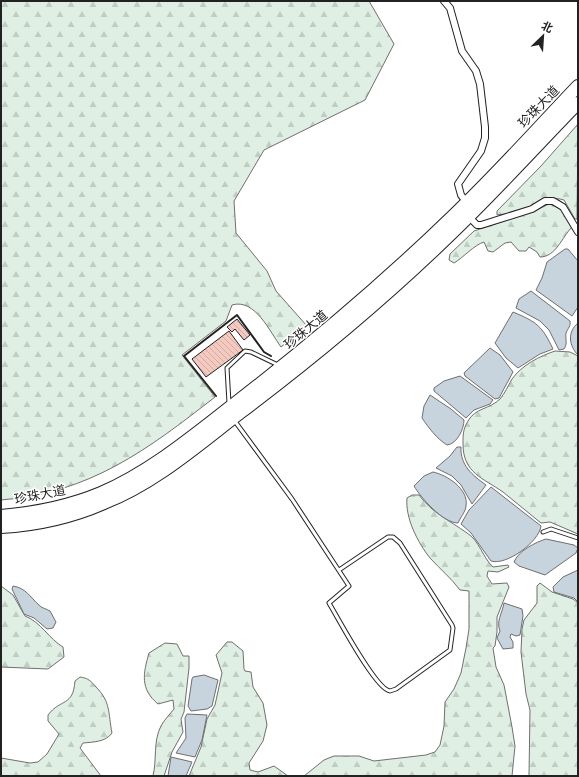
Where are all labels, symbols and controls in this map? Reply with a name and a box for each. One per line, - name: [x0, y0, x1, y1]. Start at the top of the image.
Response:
- north arrow: [523, 16, 563, 56]
- text: 北: [539, 19, 555, 36]
- street label: 珍珠大道: [515, 83, 563, 131]
- street label: 珍珠大道: [281, 307, 331, 353]
- street label: 珍珠大道: [13, 482, 67, 508]

